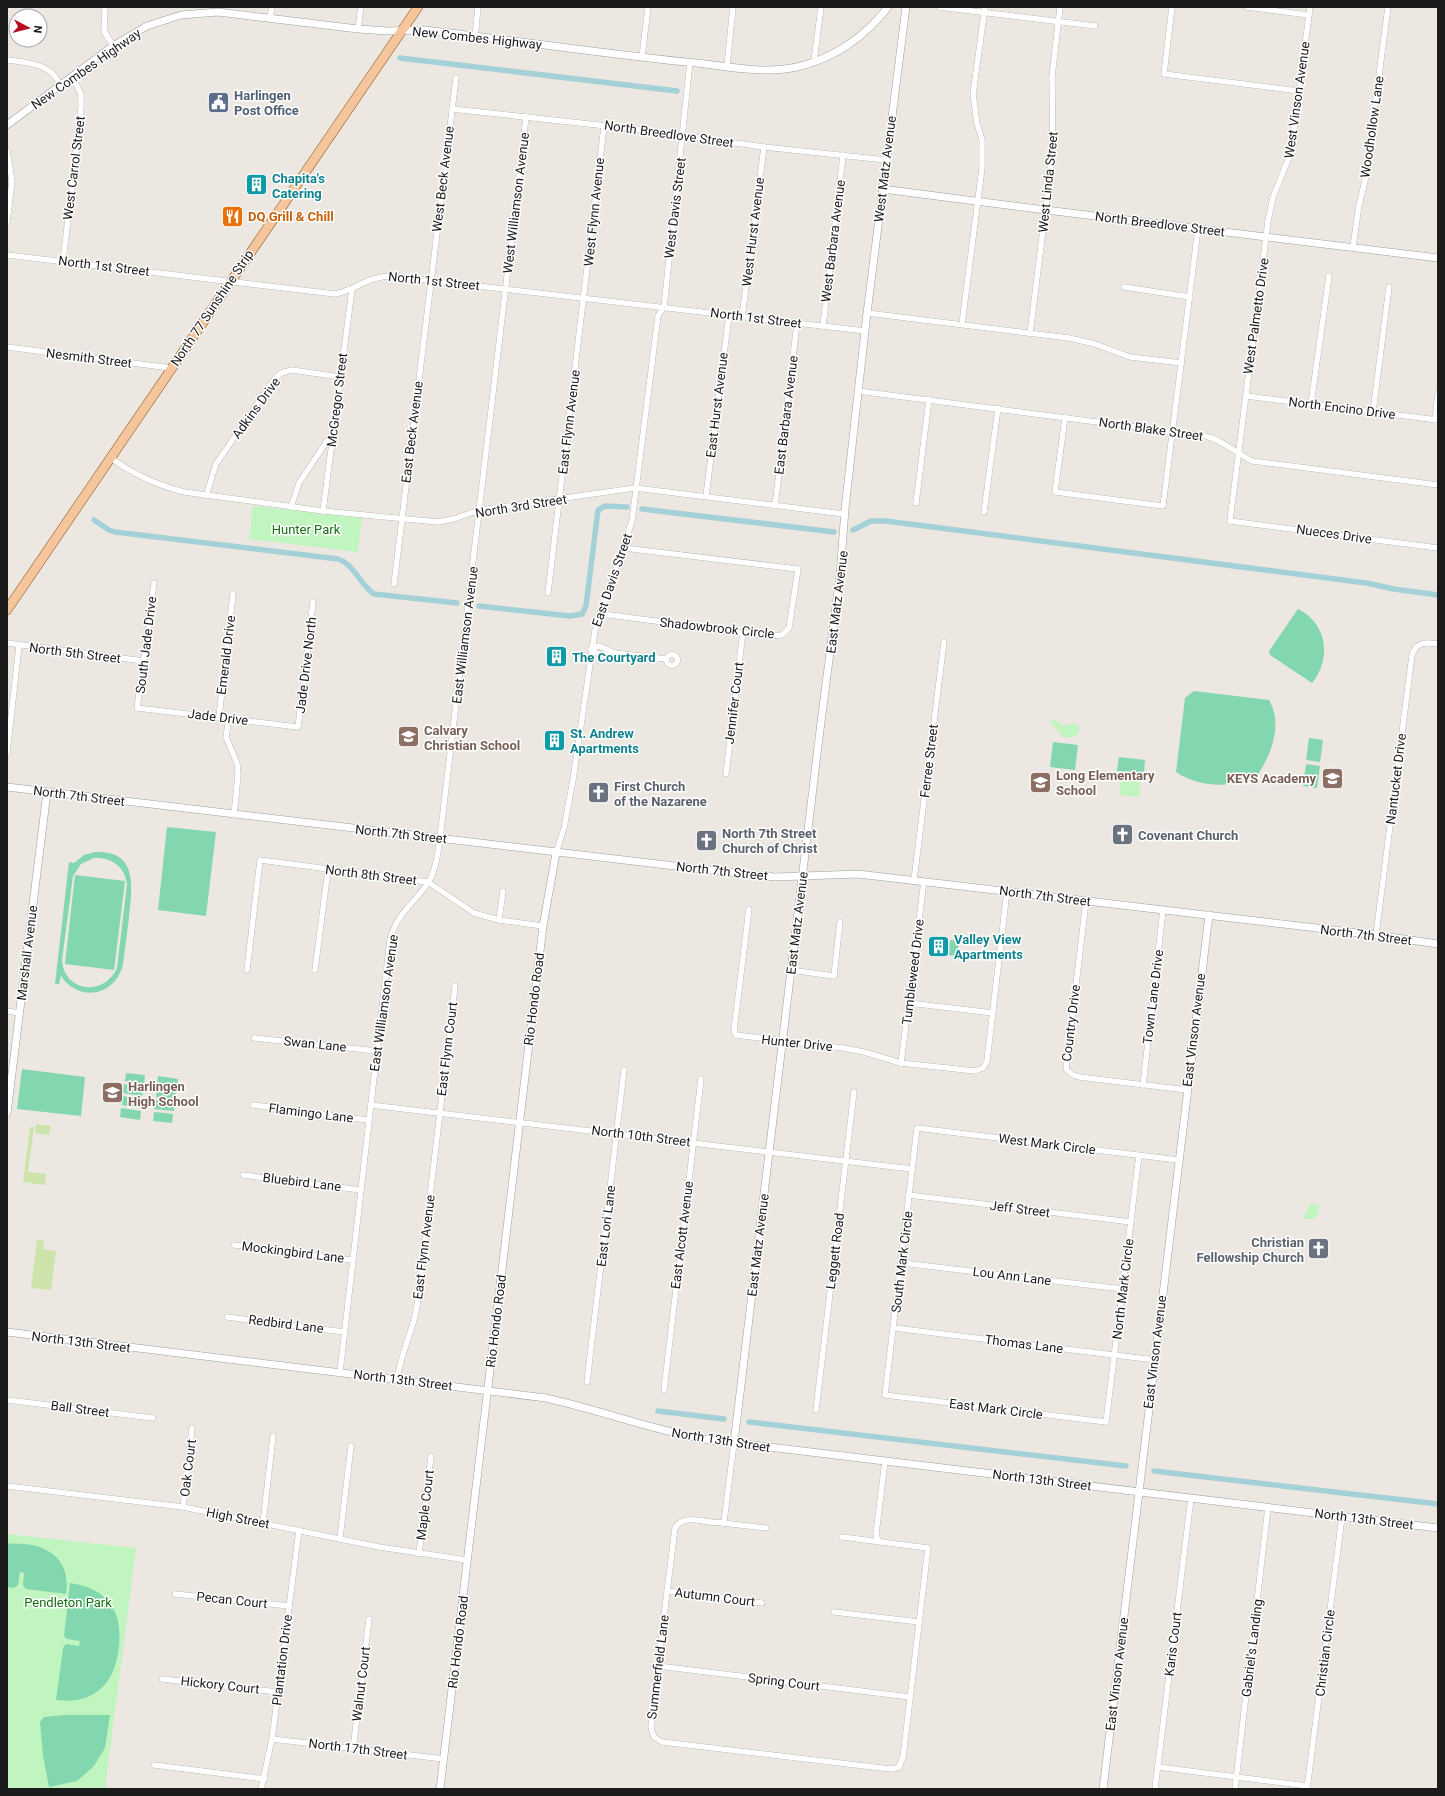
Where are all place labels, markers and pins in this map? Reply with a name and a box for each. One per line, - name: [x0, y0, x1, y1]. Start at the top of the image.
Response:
- place label: Harlingen Post Office: [234, 88, 299, 118]
- public building icon: Harlingen Post Office: [206, 89, 232, 115]
- place label: Chapita's Catering: [272, 171, 325, 201]
- building icon: Chapita's Catering: [244, 172, 270, 198]
- restaurant icon: DQ Grill & Chill: [219, 203, 245, 229]
- place label: DQ Grill & Chill: [248, 209, 334, 224]
- building icon: The Courtyard: [543, 644, 569, 670]
- place label: The Courtyard: [572, 650, 656, 665]
- place label: Calvary Christian School: [424, 723, 520, 753]
- school or university icon: Calvary Christian School: [395, 724, 421, 750]
- place label: St. Andrew Apartments: [570, 726, 639, 756]
- building icon: St. Andrew Apartments: [541, 727, 567, 753]
- school or university icon: KEYS Academy: [1319, 765, 1345, 791]
- place label: Long Elementary School: [1056, 768, 1155, 798]
- school or university icon: Long Elementary School: [1027, 769, 1053, 795]
- place label: KEYS Academy: [1227, 771, 1316, 786]
- place label: First Church of the Nazarene: [614, 779, 707, 809]
- church icon: First Church of the Nazarene: [585, 780, 611, 806]
- church icon: Covenant Church: [1109, 822, 1135, 848]
- place label: North 7th Street Church of Christ: [722, 826, 818, 856]
- church icon: North 7th Street Church of Christ: [693, 827, 719, 853]
- place label: Covenant Church: [1138, 828, 1238, 843]
- place label: Valley View Apartments: [954, 932, 1023, 962]
- building icon: Valley View Apartments: [926, 933, 952, 959]
- place label: Harlingen High School: [128, 1079, 199, 1109]
- school or university icon: Harlingen High School: [100, 1080, 126, 1106]
- place label: Christian Fellowship Church: [1197, 1235, 1304, 1265]
- church icon: Christian Fellowship Church: [1306, 1236, 1332, 1262]

